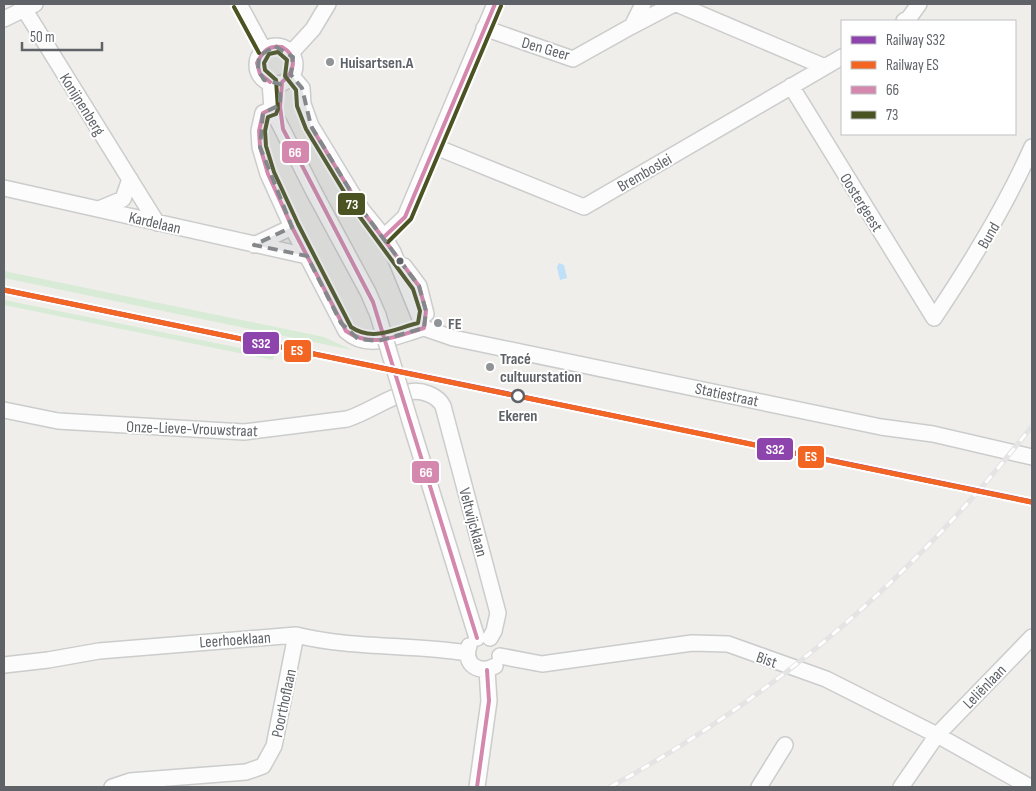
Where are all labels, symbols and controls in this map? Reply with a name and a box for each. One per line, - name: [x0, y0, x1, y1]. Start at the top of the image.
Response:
- scale bar: [22, 20, 102, 52]
- legend: [841, 20, 1016, 135]
- text: 50 m: [30, 28, 55, 47]
- text: Railway S32: [886, 31, 945, 50]
- street label: Den Geer: [519, 34, 572, 65]
- place label: Huisartsen.A: [340, 54, 414, 73]
- marker: Huisartsen.A: [324, 56, 336, 68]
- text: Railway ES: [886, 56, 939, 75]
- street label: Konijnenberg: [55, 70, 108, 140]
- text: 66: [886, 81, 899, 100]
- text: 73: [886, 106, 898, 125]
- line badge: 66: [281, 140, 310, 164]
- text: 66: [288, 144, 302, 161]
- street label: Bremboslei: [614, 150, 675, 196]
- street label: Oostergeest: [835, 170, 886, 236]
- line badge: 73: [337, 192, 366, 216]
- text: 73: [346, 196, 358, 213]
- street label: Kardelaan: [127, 208, 183, 239]
- street label: Bund: [974, 219, 1004, 252]
- unlabelled marker: [395, 256, 405, 266]
- place label: FE: [448, 315, 462, 334]
- marker: FE: [432, 317, 444, 329]
- line badge: S32: [242, 331, 280, 355]
- text: S32: [252, 335, 270, 352]
- line badge: ES: [283, 339, 312, 363]
- text: ES: [291, 342, 303, 359]
- place label: Tracé cultuurstation: [500, 350, 582, 387]
- marker: Tracé cultuurstation: [484, 361, 496, 373]
- street label: Statiestraat: [693, 379, 760, 411]
- marker: Ekeren: [511, 389, 525, 403]
- place label: Ekeren: [499, 407, 537, 426]
- street label: Onze-Lieve-Vrouwstraat: [126, 418, 258, 441]
- line badge: S32: [756, 437, 794, 461]
- text: S32: [766, 441, 784, 458]
- line badge: ES: [797, 445, 825, 469]
- text: ES: [805, 448, 817, 465]
- line badge: 66: [411, 460, 440, 484]
- text: 66: [419, 464, 433, 481]
- street label: Veltwijcklaan: [454, 486, 491, 559]
- street label: Leerhoeklaan: [199, 629, 271, 652]
- street label: Bist: [754, 648, 780, 673]
- street label: Leliënlaan: [960, 661, 1011, 713]
- street label: Poorthoflaan: [268, 667, 301, 739]

